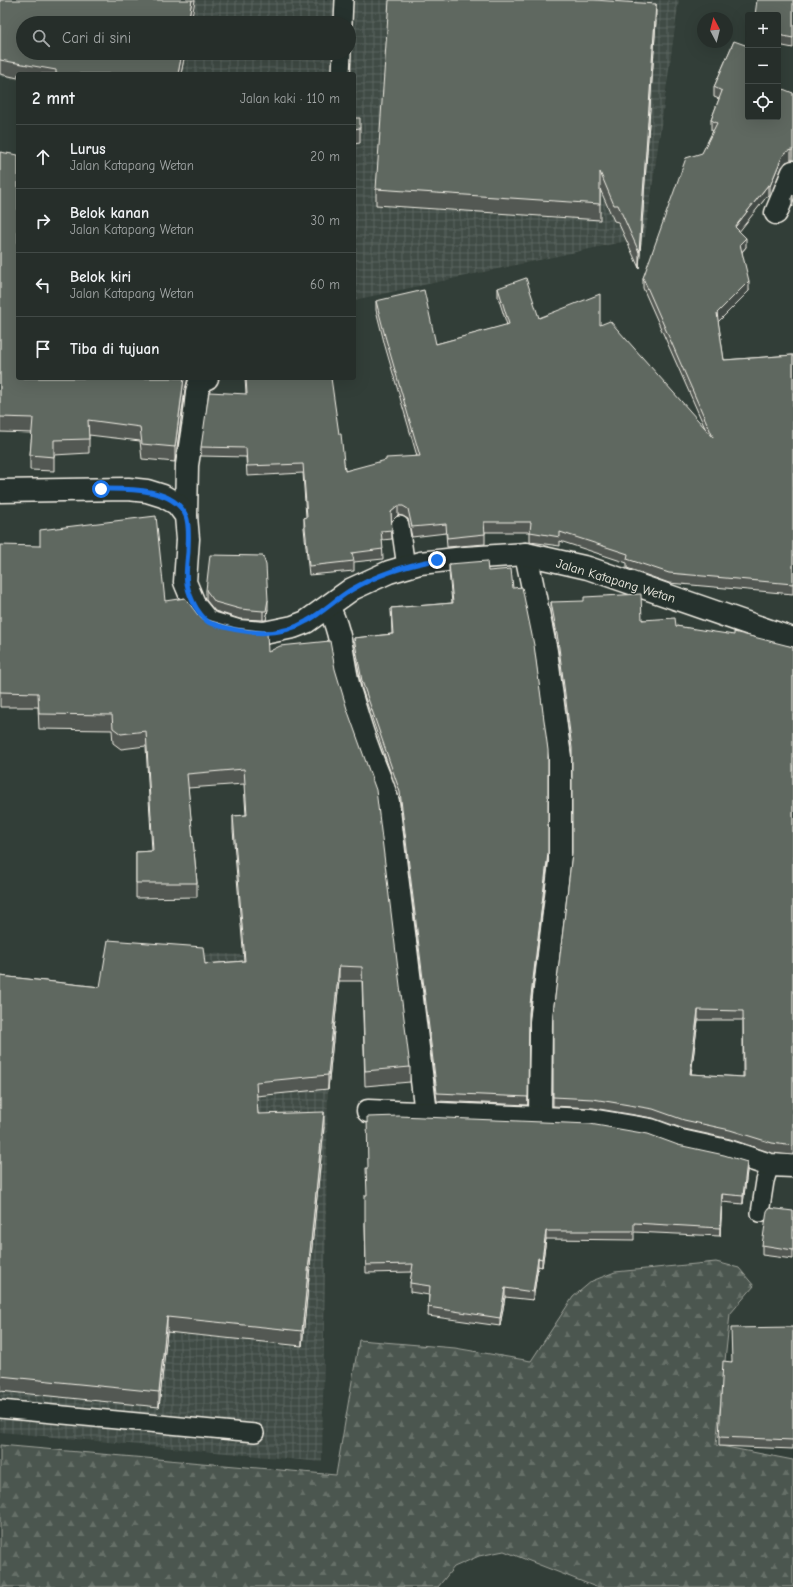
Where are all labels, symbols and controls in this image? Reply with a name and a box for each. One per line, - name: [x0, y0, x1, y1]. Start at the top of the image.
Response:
- north arrow: [697, 12, 733, 48]
- map controls: [745, 12, 781, 120]
- button: +: [745, 12, 781, 48]
- search box: [16, 16, 356, 60]
- icon: search: [30, 27, 52, 49]
- text: Cari di sini: [62, 29, 131, 47]
- button: −: [745, 48, 781, 84]
- button: locate: [745, 84, 781, 120]
- text: 2 mnt: [32, 89, 75, 108]
- text: Jalan kaki · 110 m: [240, 91, 340, 106]
- text: Lurus: [70, 140, 106, 158]
- icon: ahead: [32, 146, 54, 168]
- text: 20 m: [310, 149, 340, 164]
- text: Jalan Katapang Wetan: [70, 158, 194, 173]
- text: Belok kanan: [70, 204, 149, 222]
- icon: right: [32, 210, 54, 232]
- text: 30 m: [310, 213, 340, 228]
- text: Jalan Katapang Wetan: [70, 222, 194, 237]
- text: Belok kiri: [70, 268, 131, 286]
- icon: left: [32, 274, 54, 296]
- text: 60 m: [310, 277, 340, 292]
- text: Jalan Katapang Wetan: [70, 286, 194, 301]
- icon: arrive: [32, 338, 54, 360]
- text: Tiba di tujuan: [70, 340, 159, 358]
- route start: [92, 480, 110, 498]
- route end: [428, 551, 446, 569]
- street label: Jalan Katapang Wetan: [554, 555, 677, 606]

